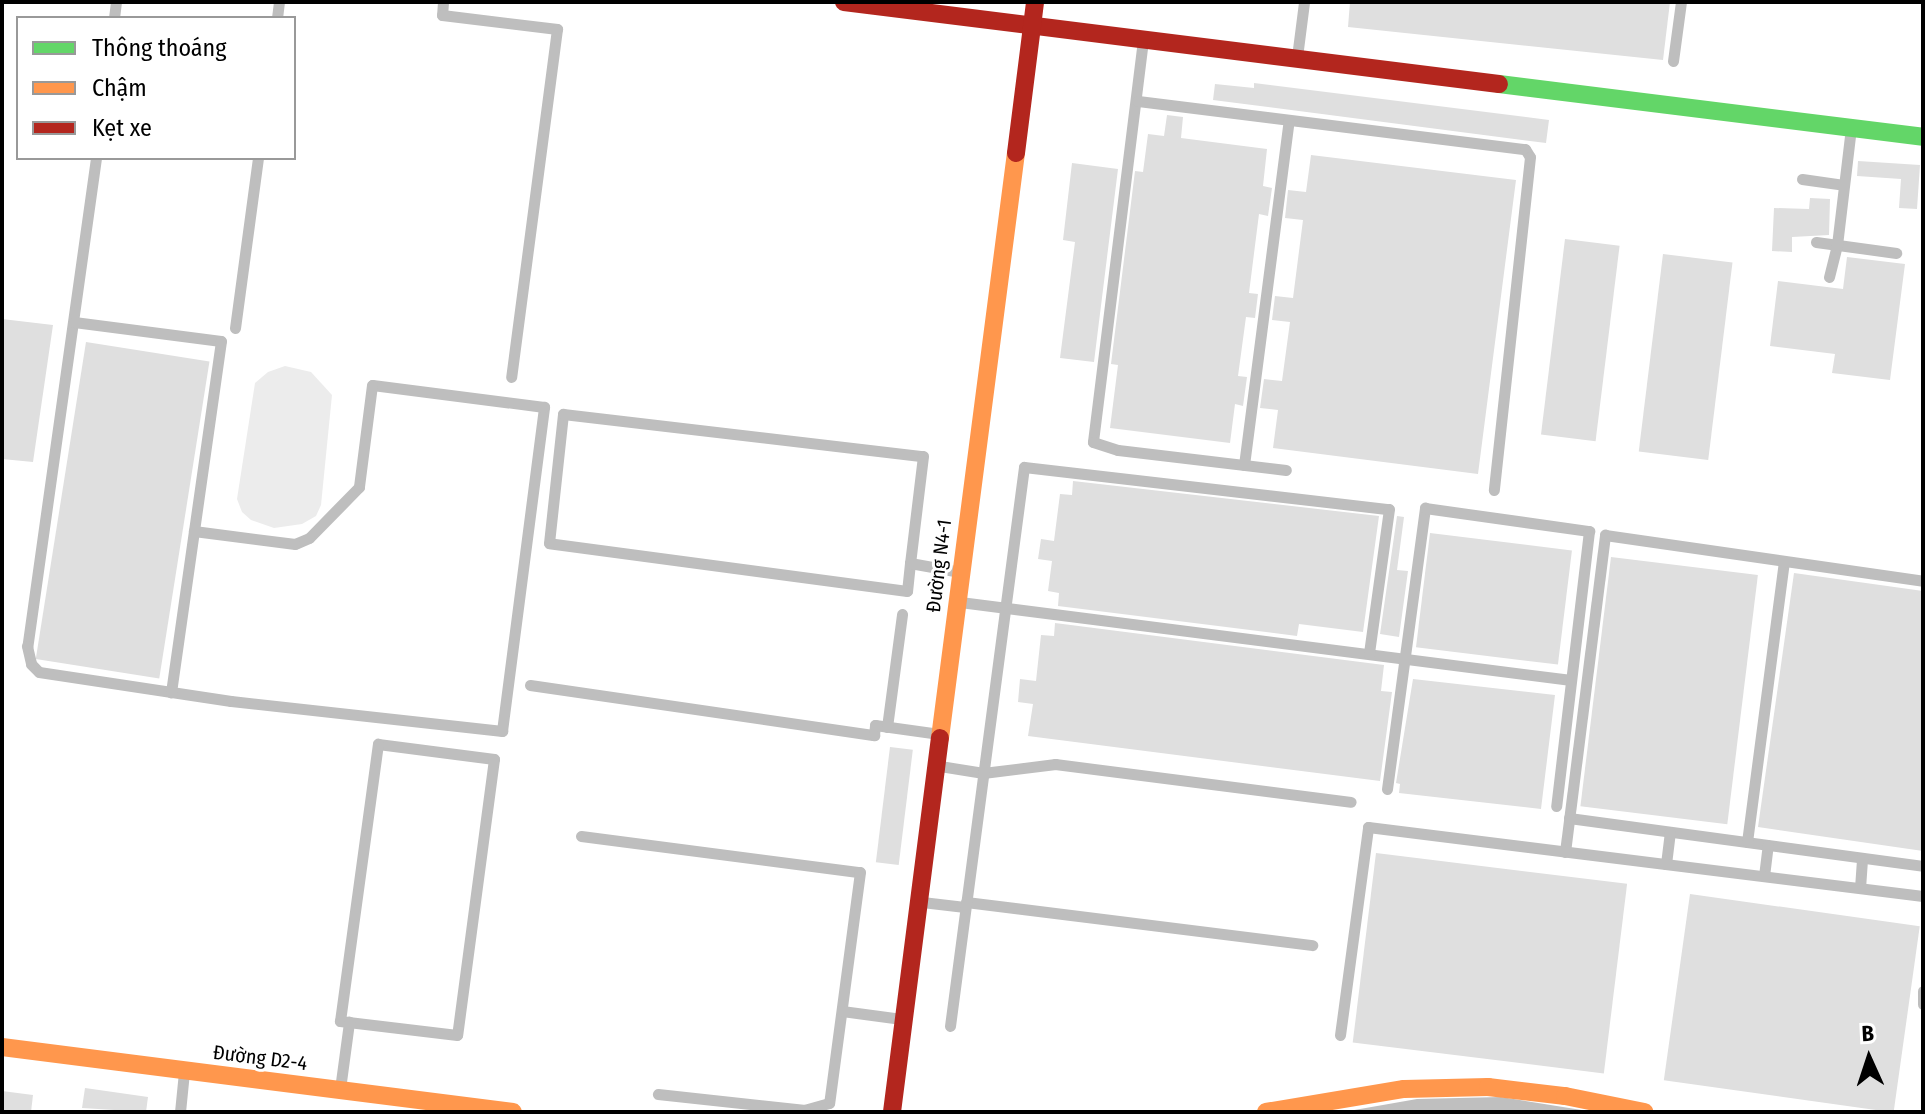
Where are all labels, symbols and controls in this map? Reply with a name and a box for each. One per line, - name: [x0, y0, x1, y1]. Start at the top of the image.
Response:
- legend: [16, 16, 296, 160]
- text: Thông thoáng: [92, 34, 227, 62]
- text: Chậm: [92, 74, 147, 102]
- text: Kẹt xe: [92, 114, 152, 142]
- street label: Đường N4-1: [921, 518, 957, 614]
- north arrow: [1829, 1018, 1909, 1098]
- text: B: [1861, 1020, 1875, 1047]
- street label: Đường D2-4: [212, 1040, 308, 1076]

